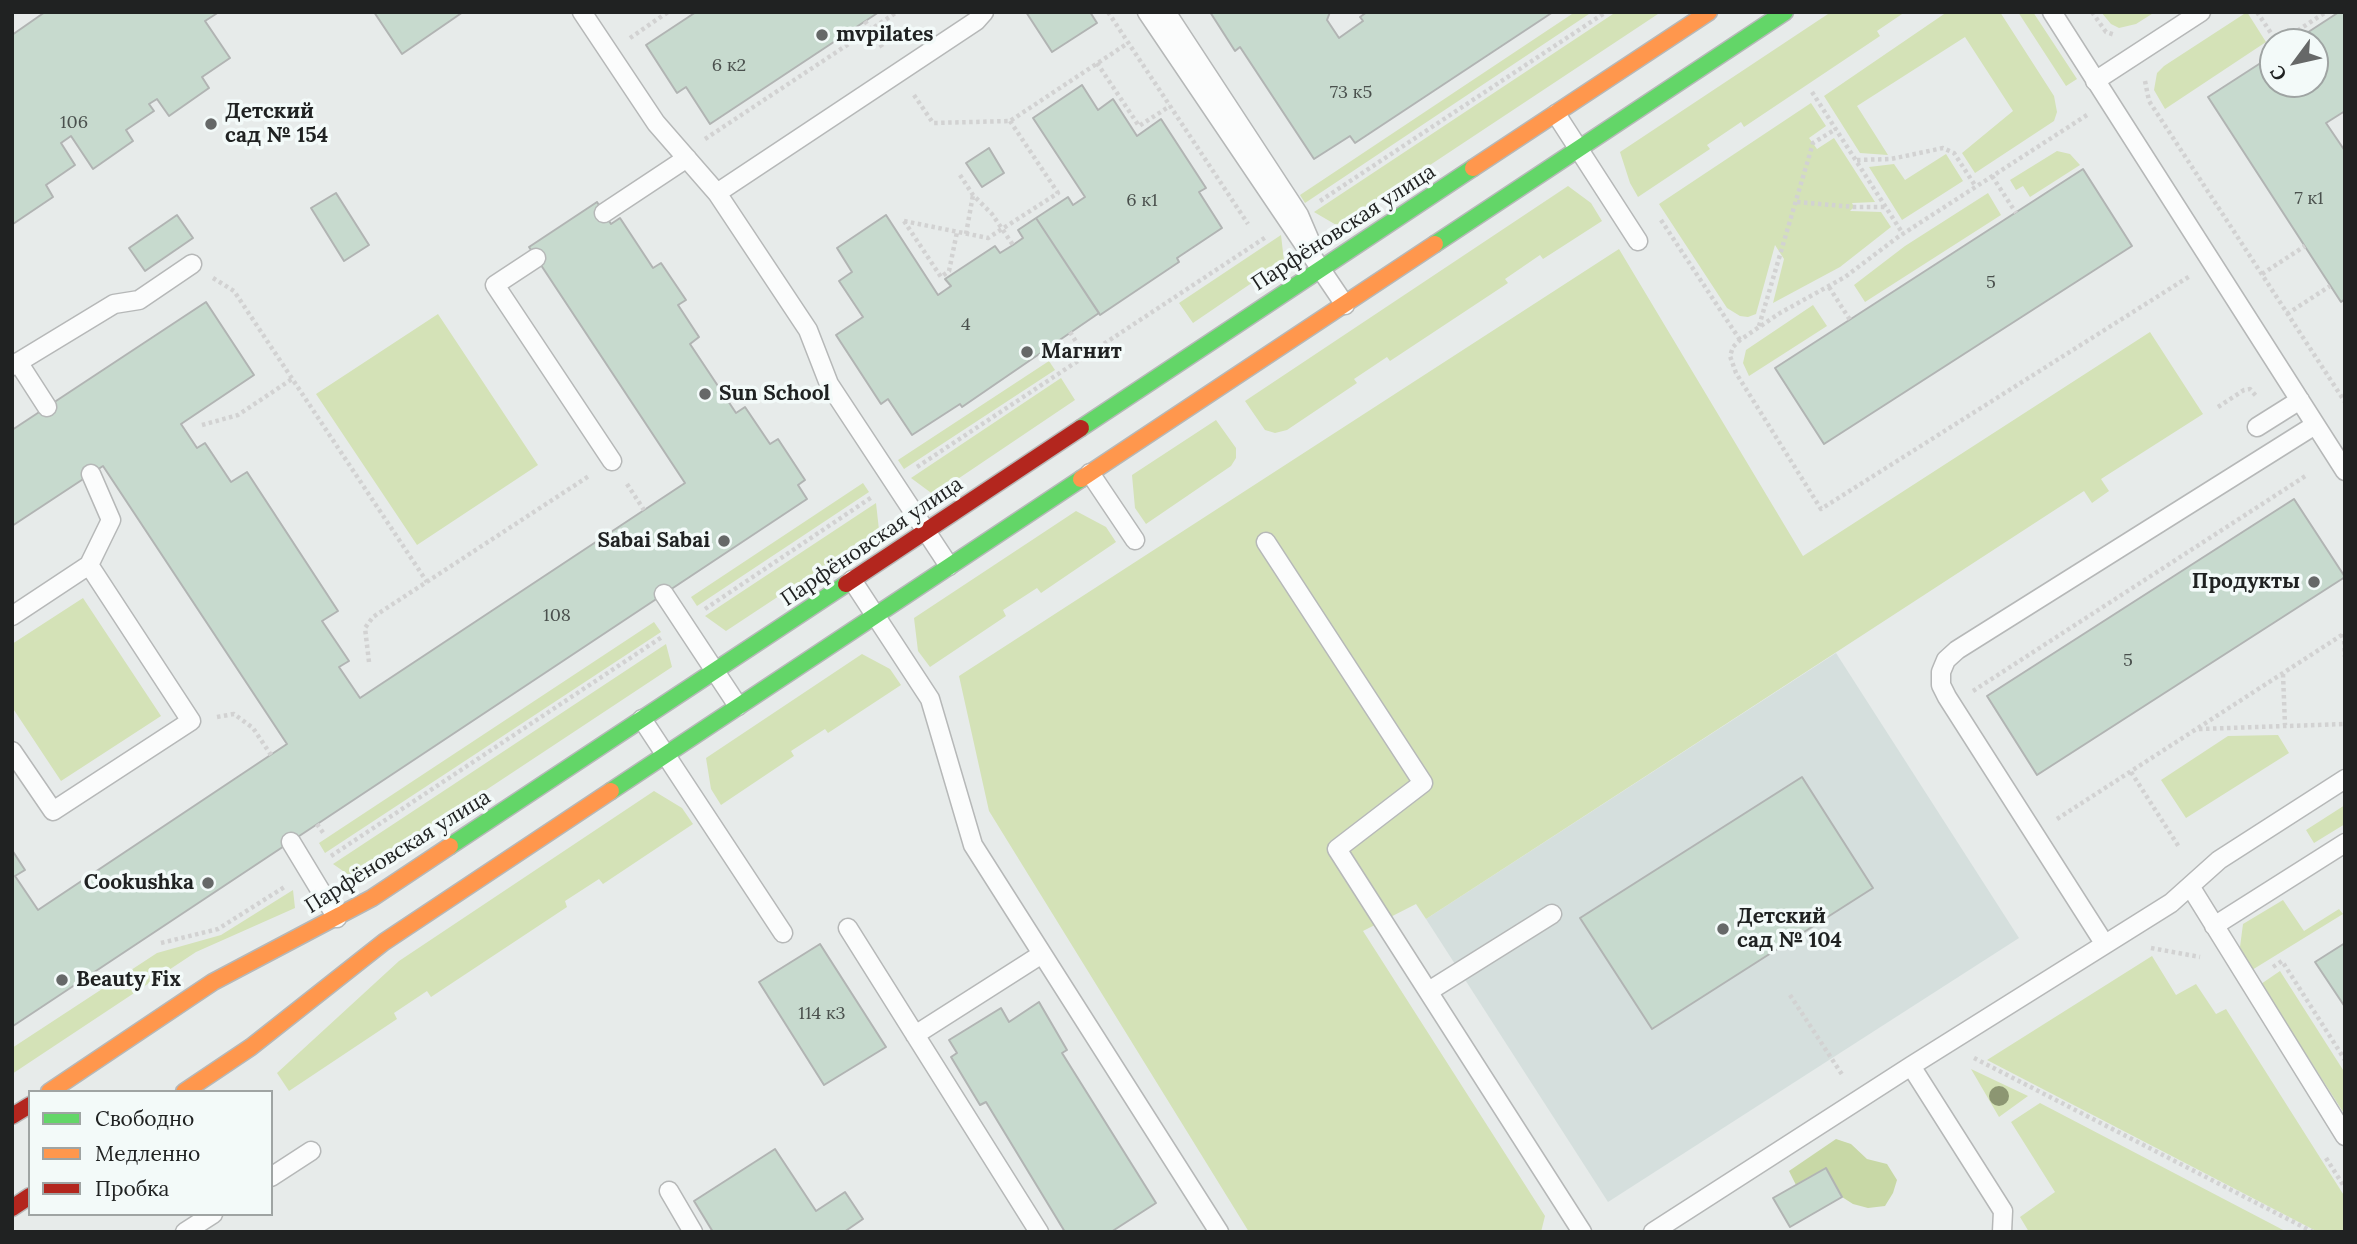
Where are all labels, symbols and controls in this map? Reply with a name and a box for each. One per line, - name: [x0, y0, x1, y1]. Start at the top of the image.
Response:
- place label: mvpilates: [836, 22, 933, 48]
- marker: mvpilates: [814, 27, 830, 43]
- north arrow: [2259, 28, 2329, 98]
- house number: 6 к2: [712, 55, 746, 77]
- text: С: [2264, 61, 2292, 85]
- house number: 73 к5: [1330, 82, 1372, 104]
- place label: Детский сад № 154: [225, 99, 328, 149]
- house number: 106: [60, 112, 88, 134]
- marker: Детский сад № 154: [203, 116, 219, 132]
- street label: Парфёновская улица: [1247, 159, 1441, 297]
- house number: 7 к1: [2294, 188, 2324, 210]
- house number: 6 к1: [1126, 190, 1158, 212]
- house number: 5: [1986, 272, 1996, 294]
- house number: 4: [961, 314, 971, 336]
- place label: Магнит: [1041, 339, 1122, 365]
- marker: Магнит: [1019, 344, 1035, 360]
- place label: Sun School: [719, 381, 830, 407]
- marker: Sun School: [697, 386, 713, 402]
- street label: Парфёновская улица: [776, 472, 968, 612]
- place label: Sabai Sabai: [598, 528, 710, 554]
- marker: Sabai Sabai: [716, 533, 732, 549]
- place label: Продукты: [2192, 569, 2300, 595]
- marker: Продукты: [2306, 574, 2322, 590]
- house number: 108: [543, 605, 571, 627]
- house number: 5: [2123, 650, 2133, 672]
- street label: Парфёновская улица: [301, 785, 495, 919]
- place label: Cookushka: [84, 870, 194, 896]
- marker: Cookushka: [200, 875, 216, 891]
- place label: Детский сад № 104: [1737, 904, 1842, 954]
- marker: Детский сад № 104: [1715, 921, 1731, 937]
- place label: Beauty Fix: [76, 967, 181, 993]
- marker: Beauty Fix: [54, 972, 70, 988]
- house number: 114 к3: [798, 1003, 846, 1025]
- legend: [28, 1090, 273, 1216]
- text: Свободно: [95, 1105, 194, 1132]
- text: Медленно: [95, 1140, 200, 1167]
- text: Пробка: [95, 1175, 169, 1202]

